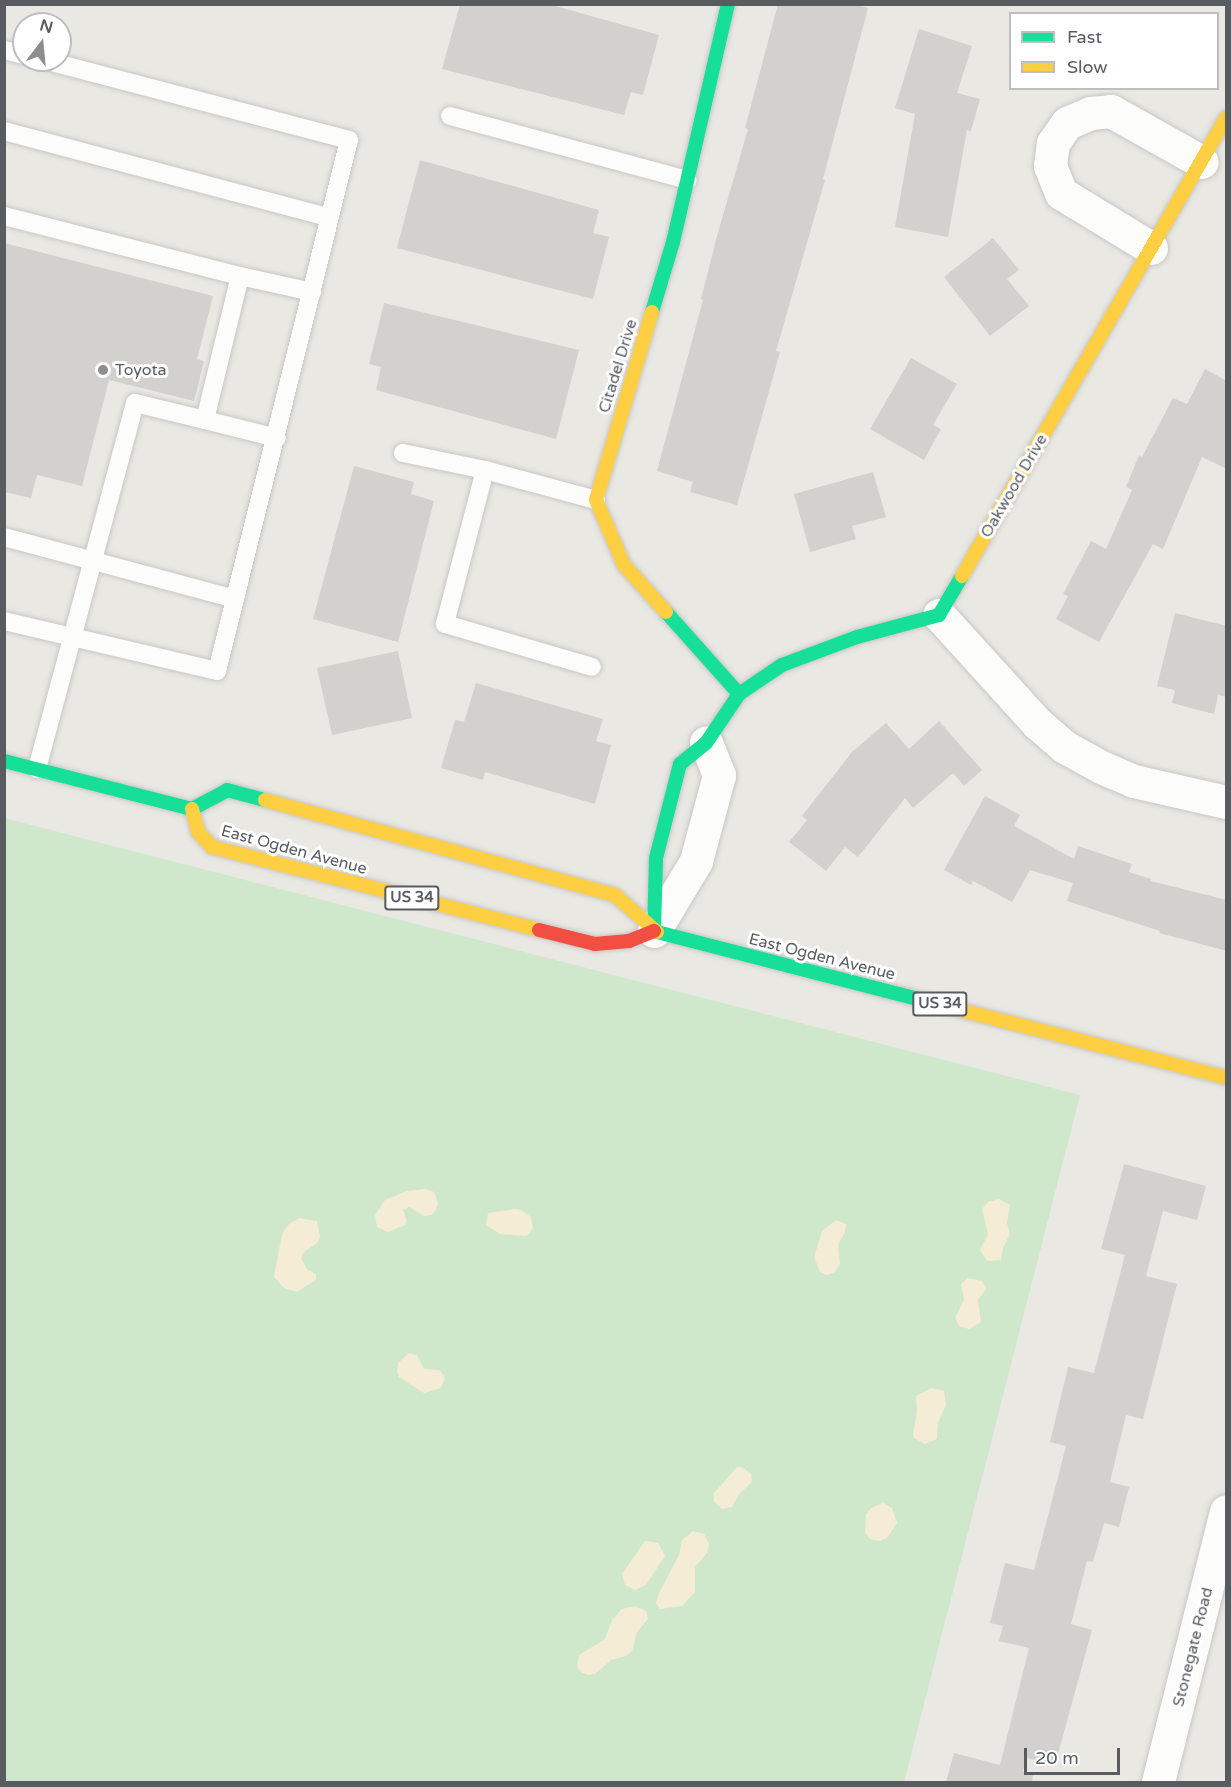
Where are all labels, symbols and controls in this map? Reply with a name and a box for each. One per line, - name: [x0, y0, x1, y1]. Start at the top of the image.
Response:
- north arrow: [12, 12, 72, 72]
- legend: [1009, 12, 1219, 90]
- text: N: [37, 15, 55, 38]
- text: Fast: [1067, 26, 1102, 48]
- text: Slow: [1067, 56, 1108, 78]
- street label: Citadel Drive: [595, 317, 641, 415]
- place label: Toyota: [115, 360, 167, 380]
- marker: Toyota: [96, 363, 110, 377]
- street label: Oakwood Drive: [977, 431, 1051, 541]
- street label: East Ogden Avenue: [219, 821, 369, 879]
- road number: US 34: [384, 886, 440, 910]
- street label: East Ogden Avenue: [747, 930, 897, 984]
- road number: US 34: [912, 992, 968, 1016]
- street label: Stonegate Road: [1169, 1585, 1217, 1709]
- scale bar: [1027, 1736, 1123, 1774]
- text: 20 m: [1035, 1747, 1079, 1769]

